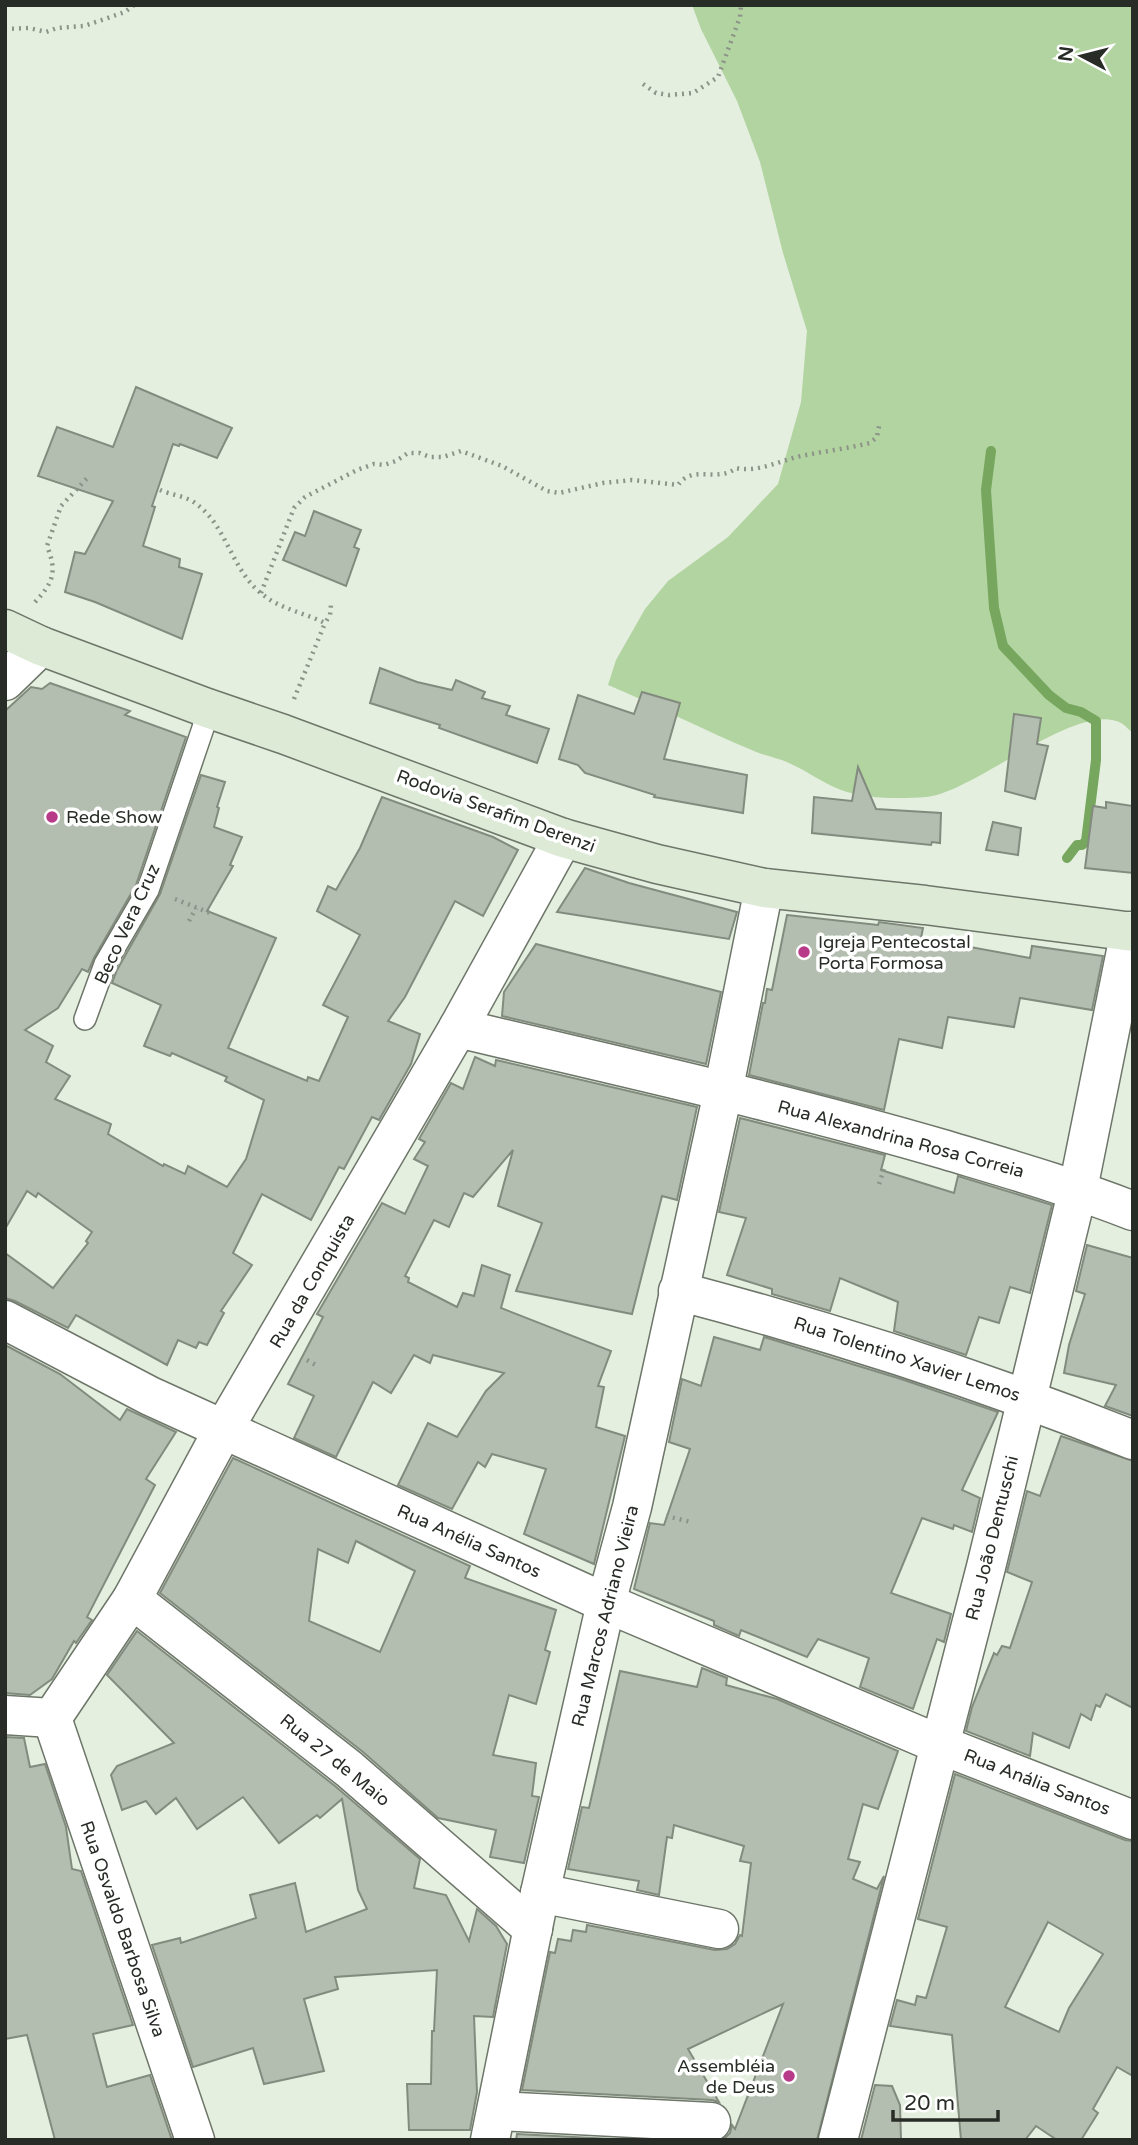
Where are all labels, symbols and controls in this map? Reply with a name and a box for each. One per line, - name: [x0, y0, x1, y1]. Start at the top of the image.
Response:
- north arrow: [1047, 21, 1117, 91]
- text: N: [1054, 45, 1078, 63]
- street label: Rodovia Serafim Derenzi: [394, 765, 598, 857]
- place label: Rede Show: [66, 806, 162, 828]
- marker: Rede Show: [44, 809, 60, 825]
- street label: Beco Vera Cruz: [89, 860, 165, 988]
- place label: Igreja Pentecostal Porta Formosa: [818, 931, 971, 974]
- marker: Igreja Pentecostal Porta Formosa: [796, 944, 812, 960]
- street label: Rua Alexandrina Rosa Correia: [775, 1095, 1027, 1183]
- street label: Rua da Conquista: [265, 1210, 359, 1352]
- street label: Rua Tolentino Xavier Lemos: [791, 1312, 1023, 1406]
- street label: Rua João Dentuschi: [961, 1453, 1023, 1623]
- street label: Rua Anélia Santos: [394, 1499, 544, 1583]
- street label: Rua Marcos Adriano Vieira: [567, 1503, 643, 1729]
- street label: Rua 27 de Maio: [276, 1709, 394, 1811]
- street label: Rua Anália Santos: [961, 1744, 1113, 1820]
- street label: Rua Osvaldo Barbosa Silva: [76, 1818, 170, 2040]
- place label: Assembléia de Deus: [677, 2055, 775, 2098]
- marker: Assembléia de Deus: [781, 2068, 797, 2084]
- scale bar: [893, 2078, 998, 2122]
- text: 20 m: [904, 2091, 955, 2116]

